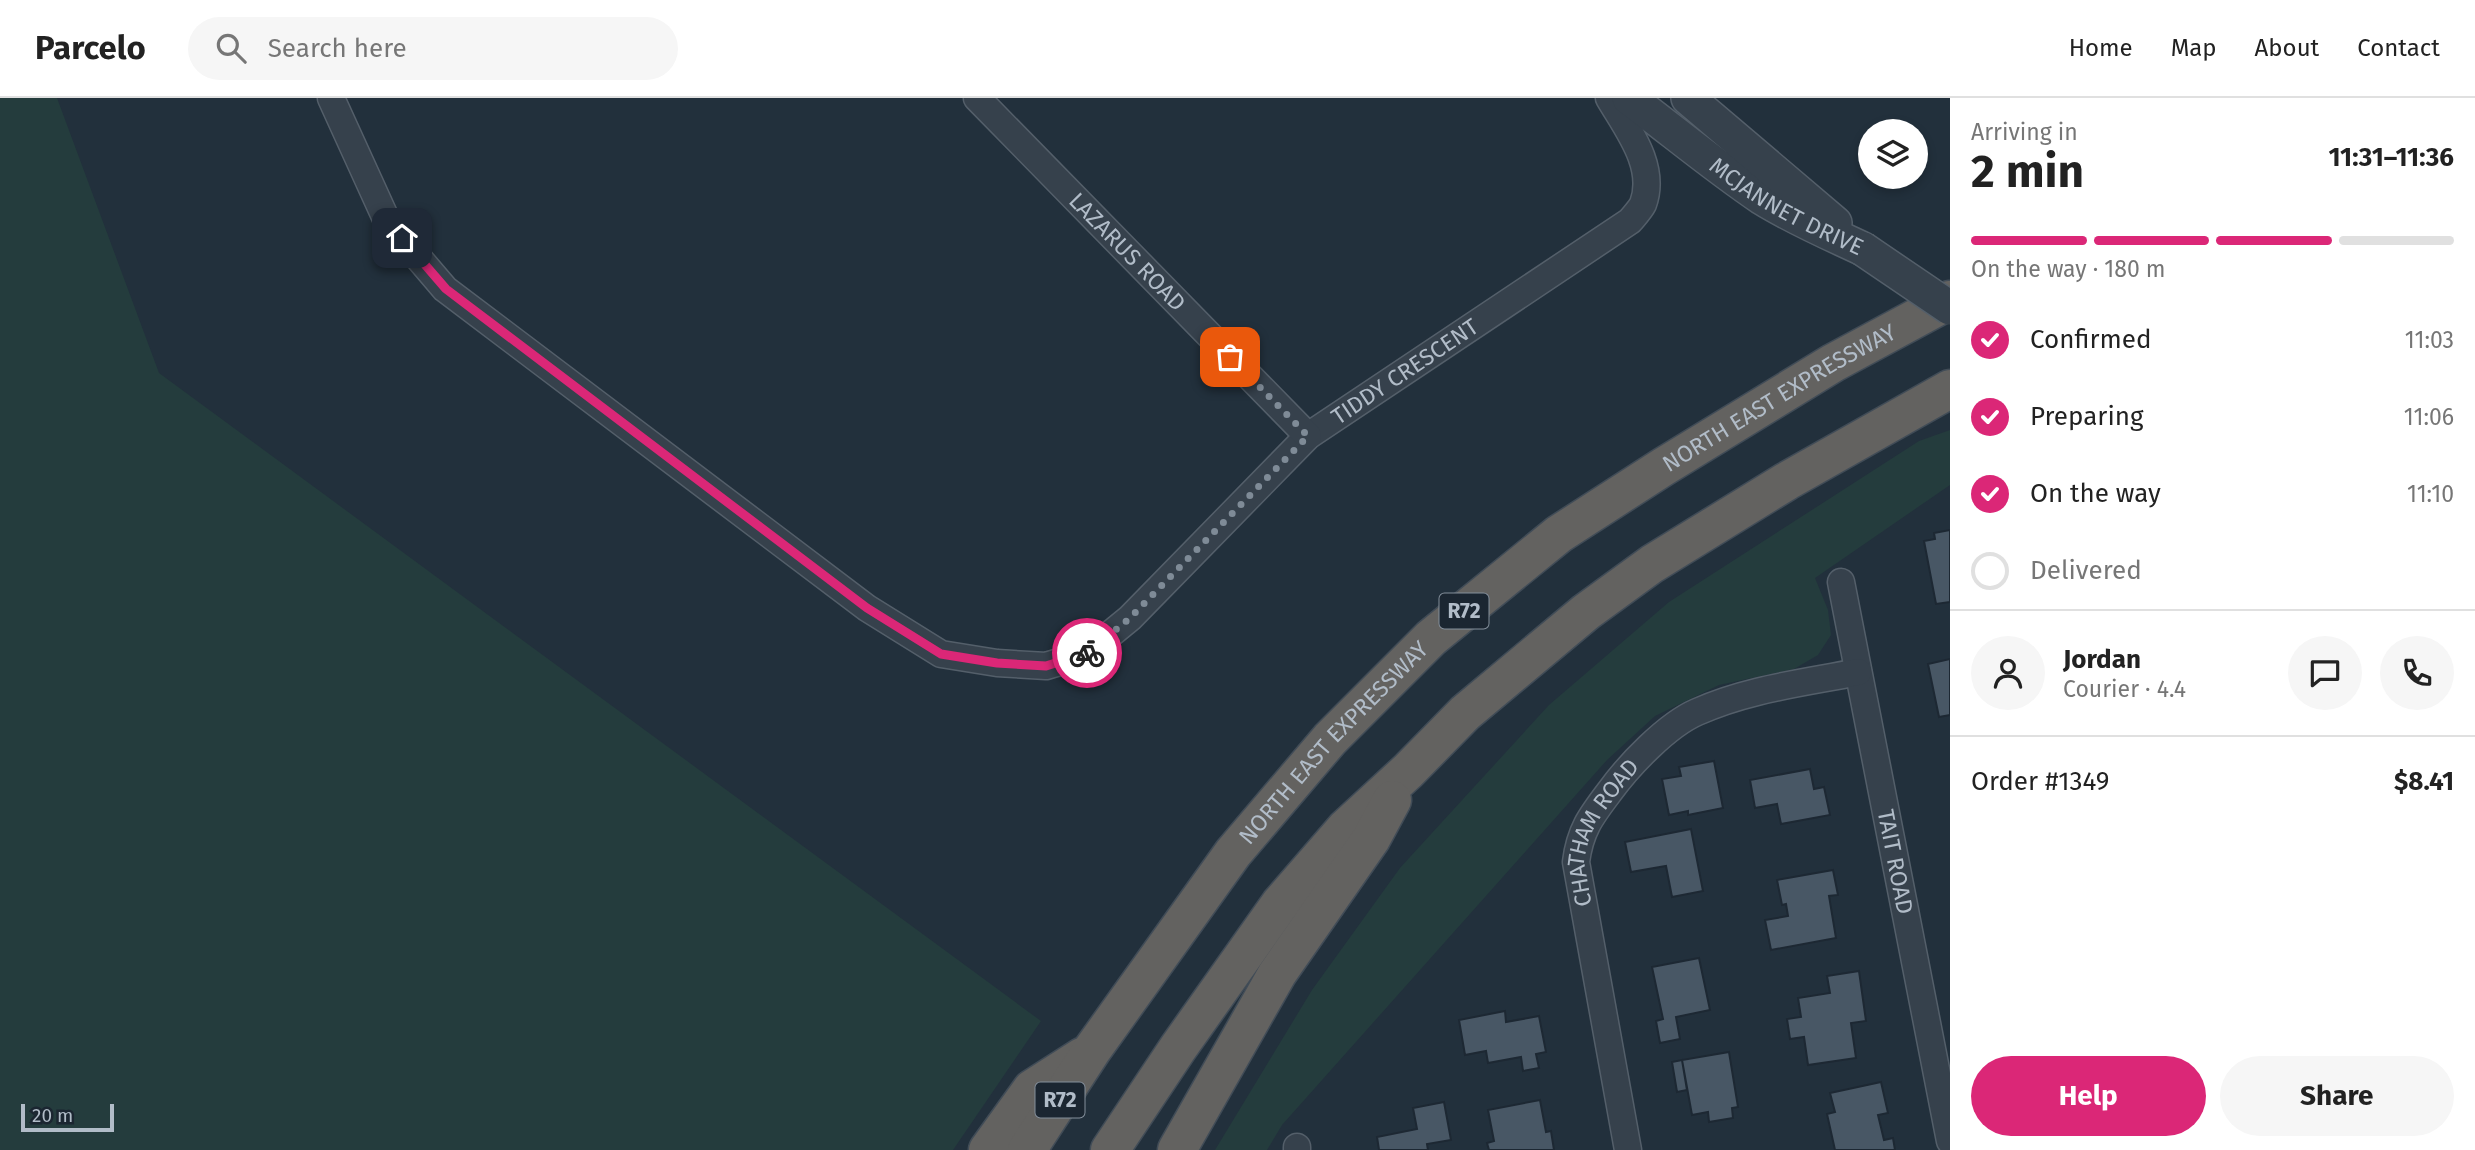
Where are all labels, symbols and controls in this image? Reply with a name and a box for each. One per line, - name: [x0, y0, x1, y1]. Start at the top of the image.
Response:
- search box: [188, 17, 678, 80]
- text: Parcelo: [35, 28, 146, 68]
- icon: search: [212, 29, 250, 67]
- text: Search here: [268, 33, 407, 64]
- text: Home: [2069, 34, 2133, 62]
- text: Map: [2171, 34, 2217, 62]
- text: About: [2255, 34, 2319, 62]
- text: Contact: [2357, 34, 2440, 62]
- text: Arriving in: [1971, 118, 2078, 146]
- map controls: [1858, 119, 1928, 189]
- button: layers: [1858, 119, 1928, 189]
- text: 11:31–11:36: [2328, 142, 2454, 173]
- text: 2 min: [1971, 144, 2084, 199]
- street label: MCJANNET DRIVE: [1704, 151, 1868, 261]
- street label: LAZARUS ROAD: [1063, 187, 1192, 317]
- pin: [372, 208, 432, 268]
- icon: home: [383, 219, 421, 257]
- text: On the way · 180 m: [1971, 255, 2166, 283]
- street label: TIDDY CRESCENT: [1326, 312, 1484, 430]
- street label: NORTH EAST EXPRESSWAY: [1657, 318, 1901, 478]
- icon: check: [1971, 321, 2009, 359]
- text: Confirmed: [2030, 324, 2151, 355]
- text: 11:03: [2405, 326, 2454, 354]
- pin: [1200, 327, 1260, 387]
- icon: bag: [1211, 338, 1249, 376]
- icon: check: [1971, 398, 2009, 436]
- text: Preparing: [2030, 401, 2143, 432]
- text: 11:06: [2404, 403, 2454, 431]
- icon: check: [1971, 475, 2009, 513]
- text: On the way: [2030, 478, 2161, 509]
- text: 11:10: [2407, 480, 2454, 508]
- text: Delivered: [2030, 555, 2142, 586]
- road number: R72: [1440, 594, 1488, 628]
- courier: [1052, 618, 1122, 688]
- icon: bike: [1068, 634, 1106, 672]
- street label: NORTH EAST EXPRESSWAY: [1233, 635, 1434, 850]
- button: person: [1971, 636, 2045, 710]
- button: chat: [2288, 636, 2362, 710]
- button: phone: [2380, 636, 2454, 710]
- text: Jordan: [2063, 644, 2141, 675]
- text: Courier · 4.4: [2063, 675, 2186, 703]
- street label: CHATHAM ROAD: [1562, 753, 1645, 909]
- text: Order #1349: [1971, 766, 2109, 797]
- text: $8.41: [2394, 766, 2454, 797]
- street label: TAIT ROAD: [1872, 807, 1919, 917]
- button: Help: [1971, 1056, 2206, 1136]
- button: Share: [2220, 1056, 2454, 1136]
- road number: R72: [1036, 1082, 1084, 1118]
- scale bar: [21, 1101, 114, 1133]
- text: 20 m: [32, 1104, 73, 1127]

